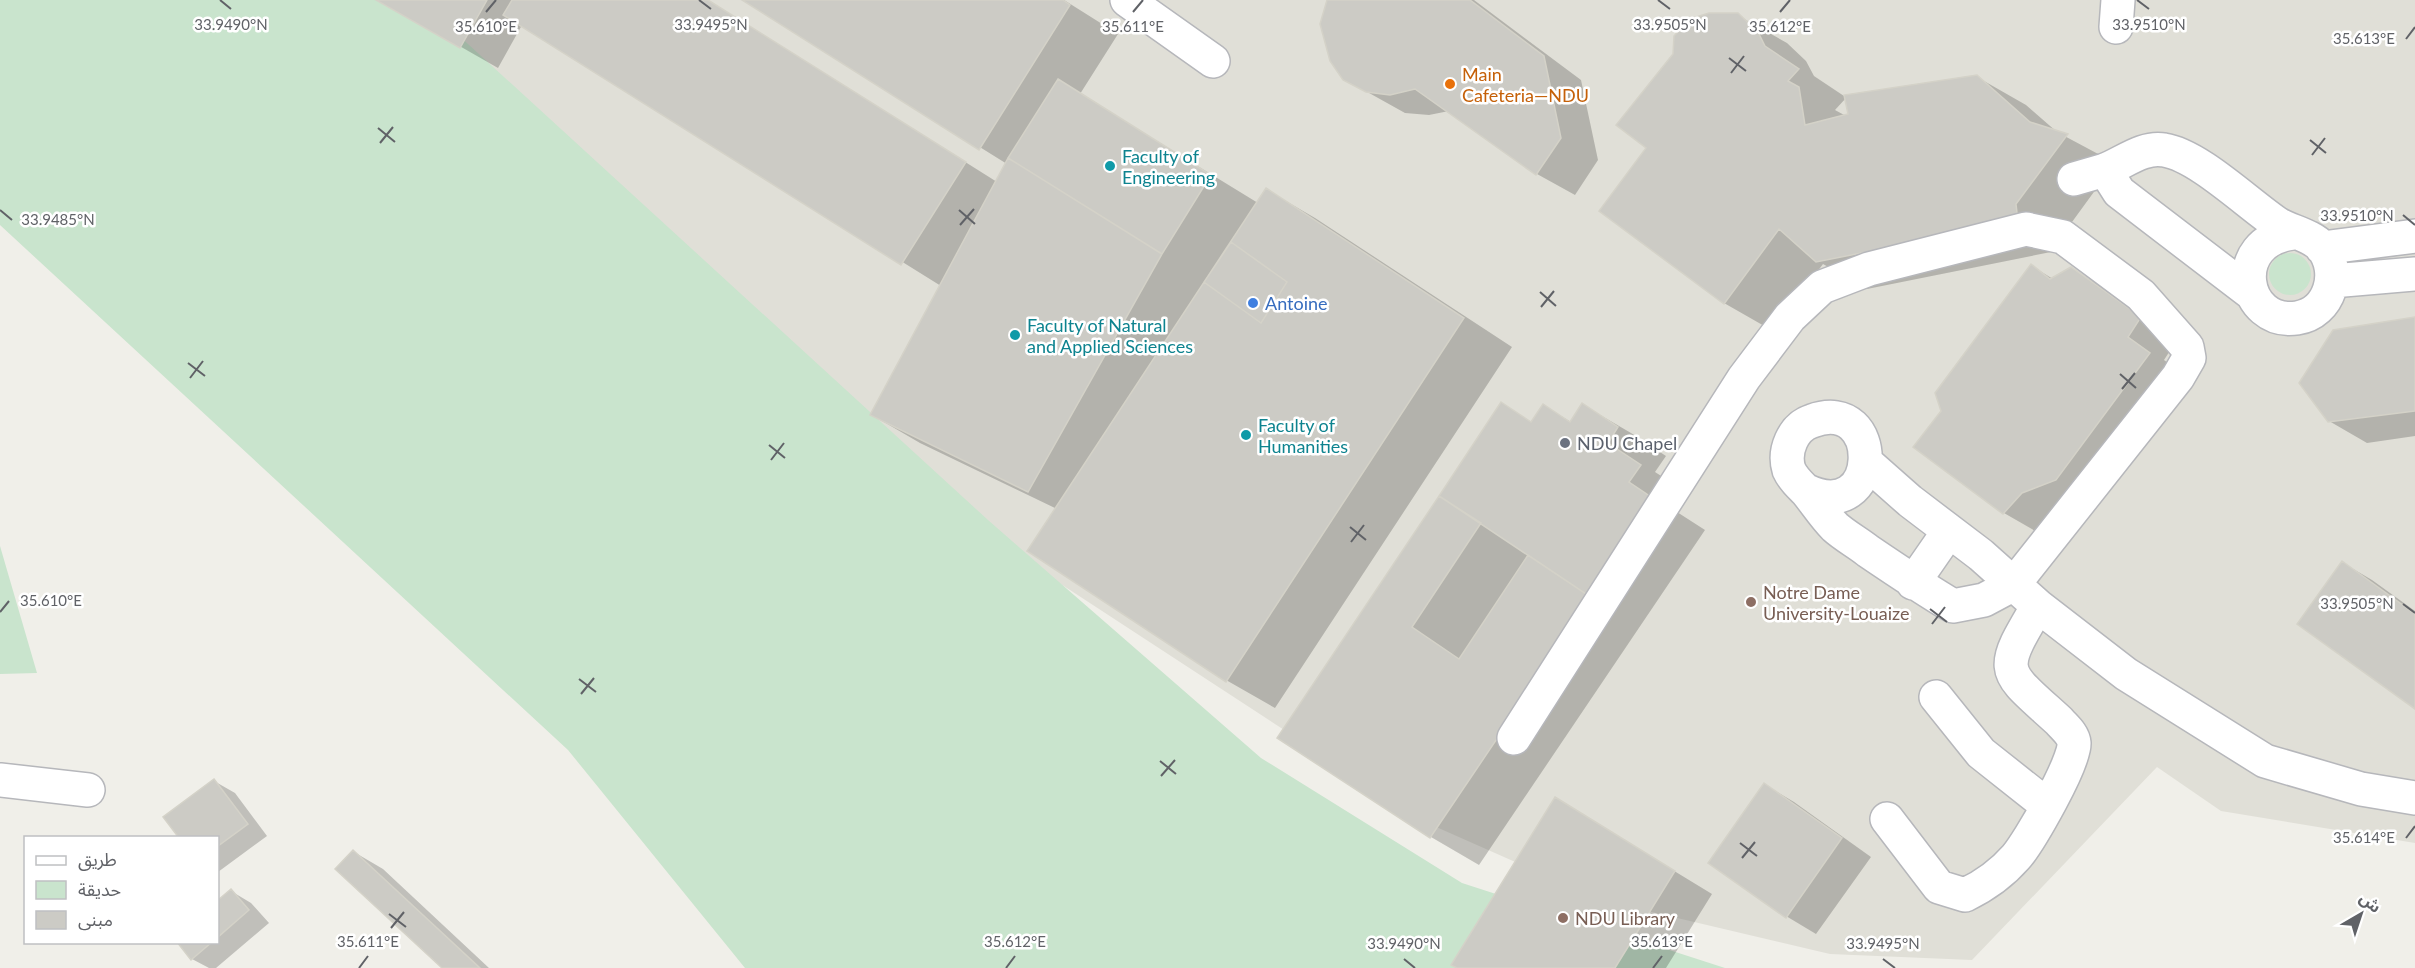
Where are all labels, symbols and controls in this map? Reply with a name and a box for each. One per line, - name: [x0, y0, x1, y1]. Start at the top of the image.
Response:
- text: 33.9490°N: [194, 15, 268, 33]
- text: 33.9495°N: [674, 15, 748, 33]
- text: 33.9505°N: [1633, 15, 1707, 33]
- text: 33.9510°N: [2112, 15, 2186, 33]
- text: 35.610°E: [455, 17, 517, 35]
- text: 35.611°E: [1102, 17, 1164, 35]
- text: 35.612°E: [1749, 17, 1811, 35]
- text: 35.613°E: [2333, 29, 2395, 47]
- place label: Main Cafeteria—NDU: [1462, 63, 1589, 106]
- marker: Main Cafeteria—NDU: [1443, 77, 1457, 91]
- place label: Faculty of Engineering: [1122, 145, 1215, 188]
- marker: Faculty of Engineering: [1103, 159, 1117, 173]
- text: 33.9510°N: [2320, 206, 2394, 224]
- text: 33.9485°N: [21, 210, 95, 228]
- place label: Antoine: [1265, 292, 1328, 314]
- marker: Antoine: [1246, 296, 1260, 310]
- place label: Faculty of Natural and Applied Sciences: [1027, 314, 1193, 357]
- marker: Faculty of Natural and Applied Sciences: [1008, 328, 1022, 342]
- place label: Faculty of Humanities: [1258, 414, 1348, 457]
- marker: Faculty of Humanities: [1239, 428, 1253, 442]
- place label: NDU Chapel: [1577, 432, 1677, 454]
- marker: NDU Chapel: [1558, 436, 1572, 450]
- place label: Notre Dame University-Louaize: [1763, 581, 1909, 624]
- text: 35.610°E: [20, 591, 82, 609]
- text: 33.9505°N: [2320, 594, 2394, 612]
- marker: Notre Dame University-Louaize: [1744, 595, 1758, 609]
- text: 35.614°E: [2333, 828, 2395, 846]
- legend: [24, 836, 219, 944]
- text: طريق: [78, 848, 117, 871]
- text: حديقة: [78, 878, 121, 900]
- north arrow: [2331, 884, 2391, 944]
- text: ش: [2356, 888, 2385, 917]
- place label: NDU Library: [1575, 907, 1676, 929]
- text: مبنى: [78, 908, 113, 931]
- marker: NDU Library: [1556, 911, 1570, 925]
- text: 35.611°E: [337, 932, 399, 950]
- text: 35.612°E: [984, 932, 1046, 950]
- text: 35.613°E: [1631, 932, 1693, 950]
- text: 33.9490°N: [1367, 934, 1441, 952]
- text: 33.9495°N: [1846, 934, 1920, 952]

